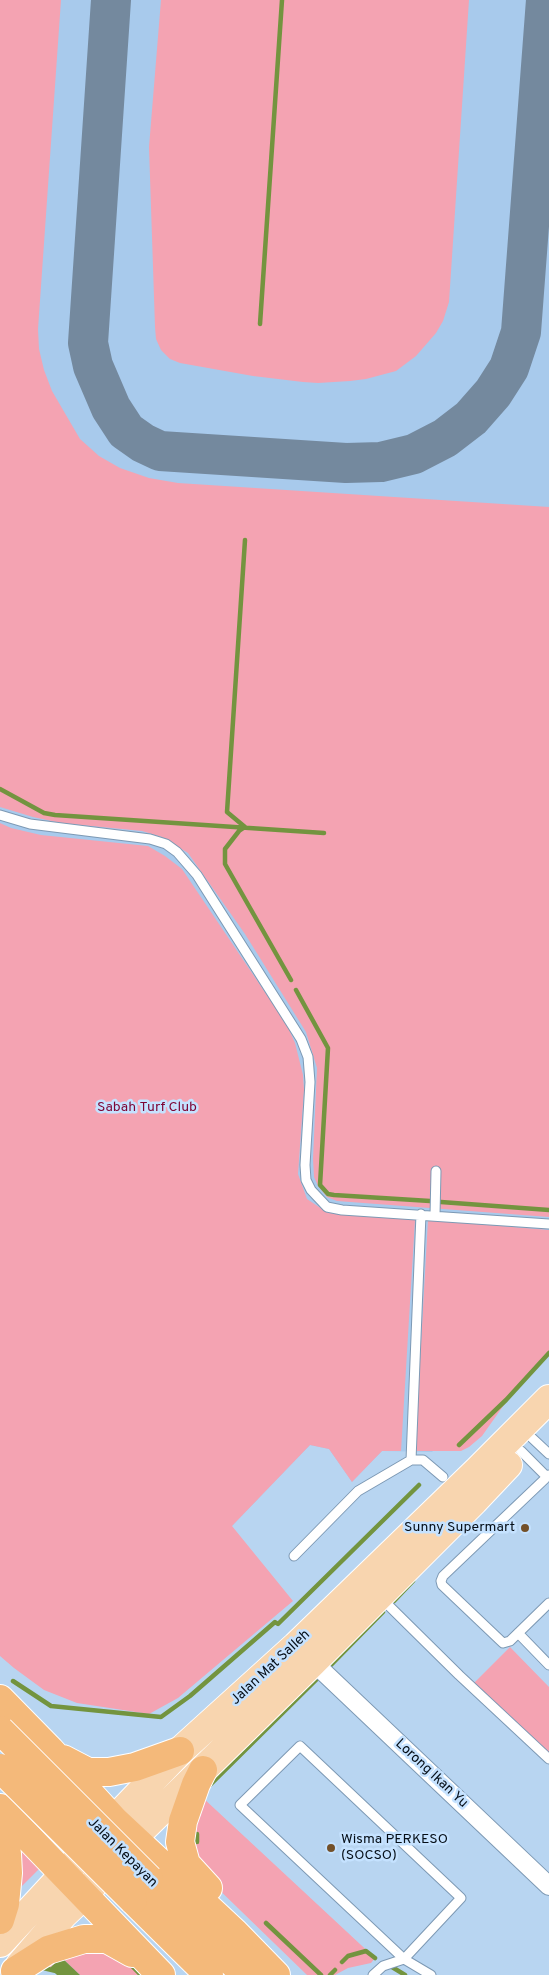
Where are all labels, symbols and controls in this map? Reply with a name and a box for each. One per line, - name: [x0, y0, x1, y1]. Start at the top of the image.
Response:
- park label: Sabah Turf Club: [97, 1100, 197, 1116]
- place label: Sunny Supermart: [404, 1520, 515, 1536]
- marker: Sunny Supermart: [519, 1522, 531, 1534]
- street label: Jalan Mat Salleh: [228, 1627, 314, 1709]
- street label: Lorong Ikan Yu: [391, 1736, 471, 1812]
- street label: Jalan Kepayan: [84, 1815, 160, 1891]
- place label: Wisma PERKESO (SOCSO): [341, 1832, 448, 1864]
- marker: Wisma PERKESO (SOCSO): [325, 1842, 337, 1854]

